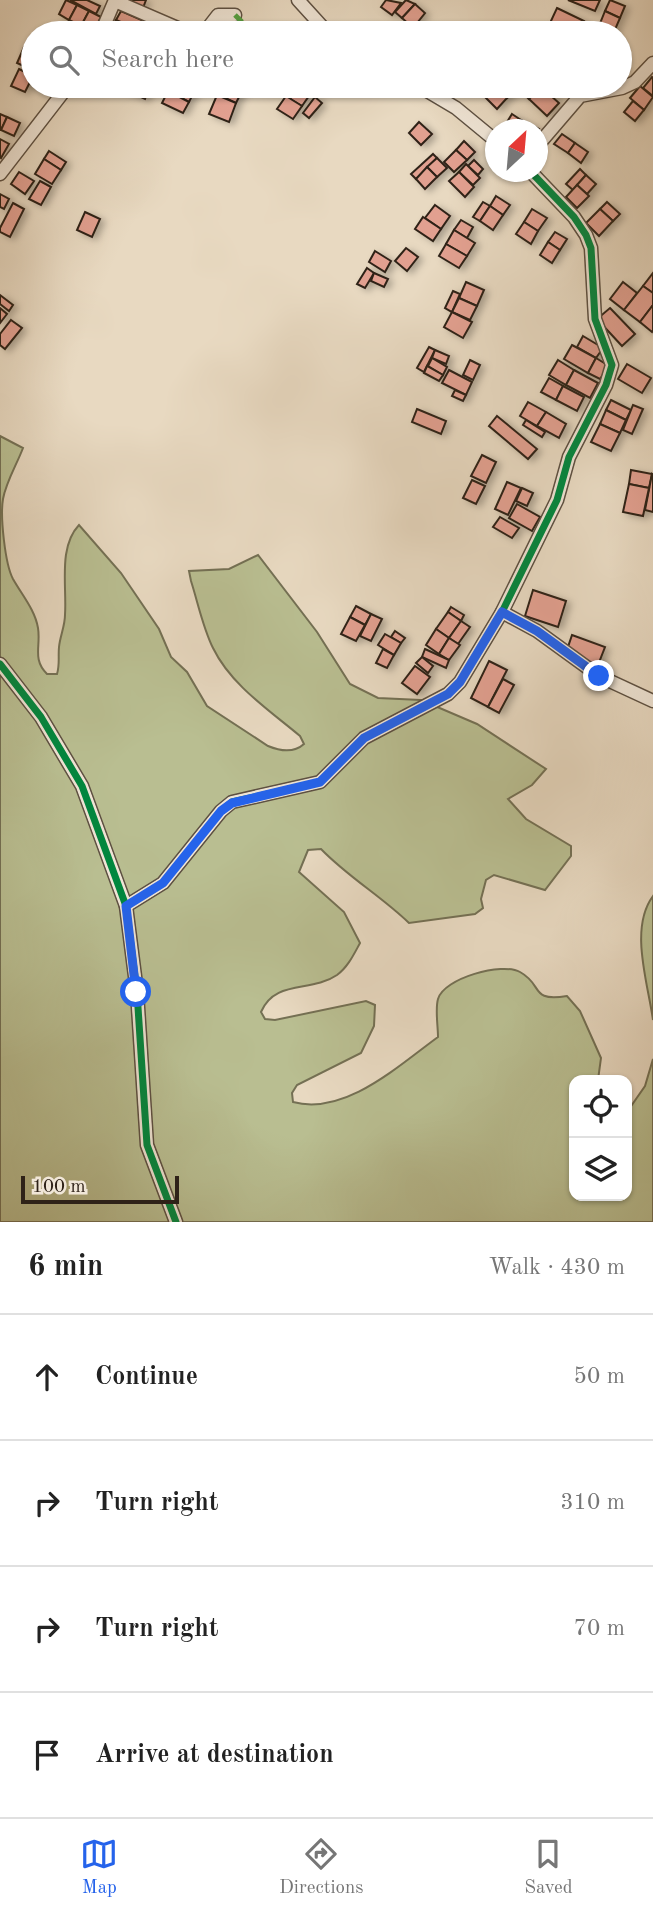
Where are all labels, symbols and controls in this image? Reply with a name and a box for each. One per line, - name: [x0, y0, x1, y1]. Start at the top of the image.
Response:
- search box: [21, 21, 632, 98]
- icon: search: [45, 41, 83, 79]
- text: Search here: [101, 47, 234, 73]
- north arrow: [485, 119, 548, 182]
- route end: [583, 660, 614, 691]
- route start: [120, 976, 151, 1007]
- map controls: [569, 1075, 632, 1201]
- button: locate: [569, 1075, 632, 1138]
- button: layers: [569, 1138, 632, 1201]
- scale bar: [21, 1173, 178, 1205]
- text: 100 m: [32, 1178, 85, 1197]
- text: 6 min: [28, 1252, 103, 1282]
- text: Walk · 430 m: [489, 1256, 625, 1279]
- icon: ahead: [28, 1358, 66, 1396]
- text: Continue: [95, 1364, 198, 1390]
- text: 50 m: [574, 1365, 625, 1388]
- icon: right: [28, 1484, 66, 1522]
- text: Turn right: [95, 1490, 218, 1516]
- text: 310 m: [560, 1491, 625, 1514]
- icon: right: [28, 1610, 66, 1648]
- text: Turn right: [95, 1616, 218, 1642]
- text: 70 m: [574, 1617, 625, 1640]
- icon: arrive: [28, 1736, 66, 1774]
- text: Arrive at destination: [95, 1742, 334, 1768]
- tab: Map: [80, 1835, 118, 1900]
- tab: Directions: [279, 1835, 364, 1900]
- tab: Saved: [524, 1835, 573, 1900]

